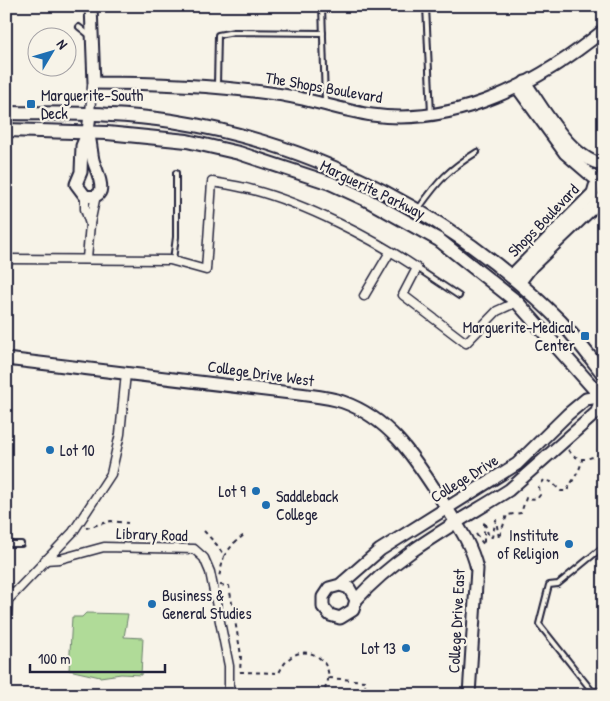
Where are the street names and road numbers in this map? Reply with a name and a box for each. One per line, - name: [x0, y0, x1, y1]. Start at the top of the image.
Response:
- street label: The Shops Boulevard: [264, 66, 384, 108]
- street label: Marguerite Parkway: [317, 154, 429, 224]
- street label: Shops Boulevard: [502, 179, 584, 261]
- street label: College Drive West: [206, 355, 316, 391]
- street label: College Drive: [426, 448, 502, 507]
- street label: Library Road: [116, 522, 188, 546]
- street label: College Drive East: [442, 568, 470, 674]

